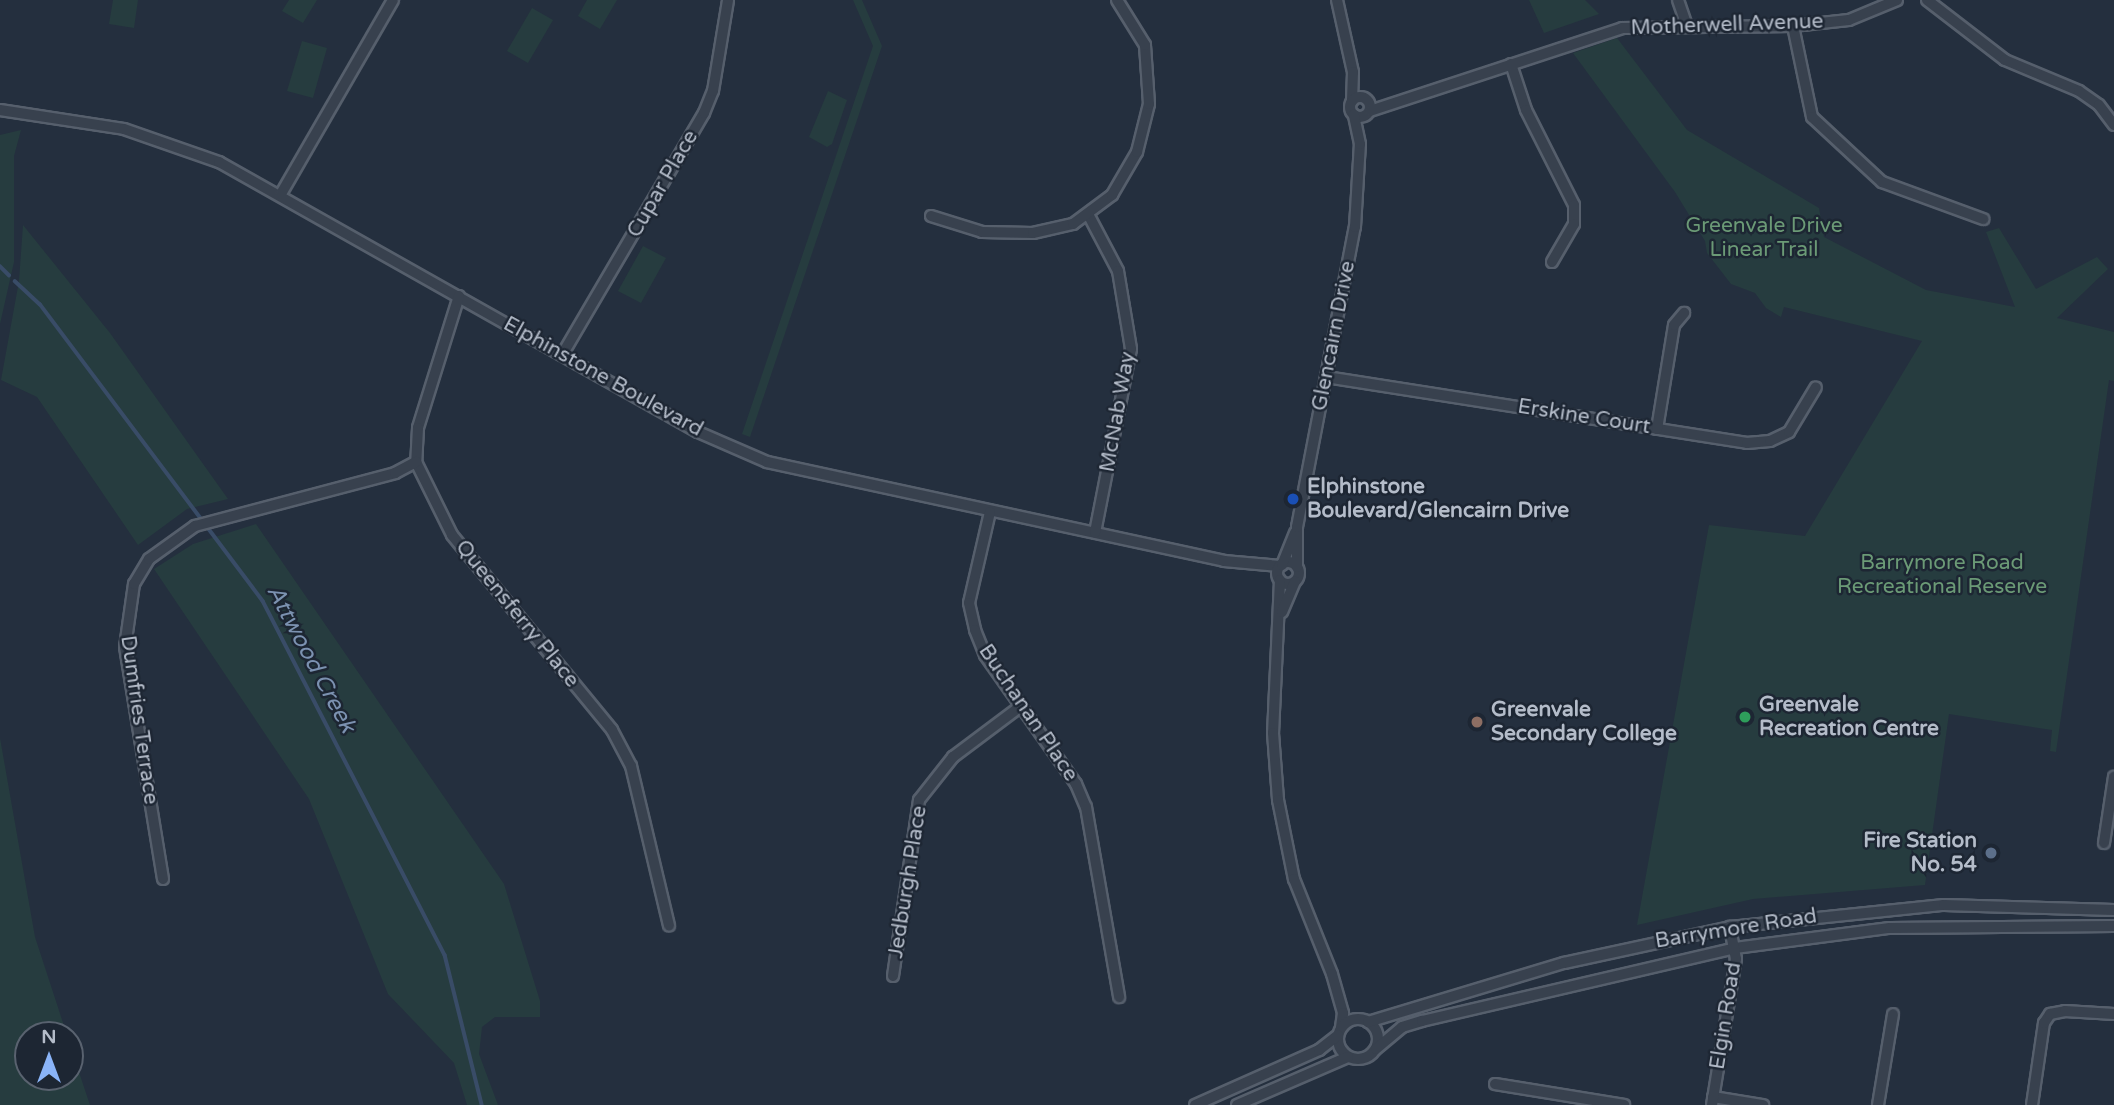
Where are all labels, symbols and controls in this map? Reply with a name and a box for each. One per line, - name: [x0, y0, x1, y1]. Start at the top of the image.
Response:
- street label: Motherwell Avenue: [1630, 9, 1824, 41]
- street label: Cupar Place: [622, 126, 704, 242]
- park label: Greenvale Drive Linear Trail: [1685, 213, 1843, 263]
- street label: Glencairn Drive: [1307, 259, 1361, 413]
- street label: Elphinstone Boulevard: [499, 312, 707, 442]
- street label: McNab Way: [1095, 350, 1141, 474]
- street label: Erskine Court: [1516, 394, 1652, 440]
- place label: Elphinstone Boulevard/Glencairn Drive: [1307, 474, 1569, 524]
- marker: Elphinstone Boulevard/Glencairn Drive: [1285, 491, 1301, 507]
- street label: Queensferry Place: [450, 535, 584, 693]
- park label: Barrymore Road Recreational Reserve: [1837, 550, 2047, 600]
- water label: Attwood Creek: [260, 580, 362, 738]
- street label: Dumfries Terrace: [115, 634, 163, 806]
- street label: Buchanan Place: [973, 640, 1083, 786]
- place label: Greenvale Recreation Centre: [1759, 692, 1939, 742]
- place label: Greenvale Secondary College: [1491, 697, 1677, 747]
- marker: Greenvale Recreation Centre: [1737, 709, 1753, 725]
- marker: Greenvale Secondary College: [1469, 714, 1485, 730]
- street label: Jedburgh Place: [883, 804, 933, 960]
- place label: Fire Station No. 54: [1863, 828, 1977, 878]
- marker: Fire Station No. 54: [1983, 845, 1999, 861]
- street label: Barrymore Road: [1653, 904, 1819, 954]
- street label: Elgin Road: [1705, 961, 1747, 1071]
- north arrow: [14, 1021, 84, 1091]
- text: N: [41, 1026, 57, 1048]

